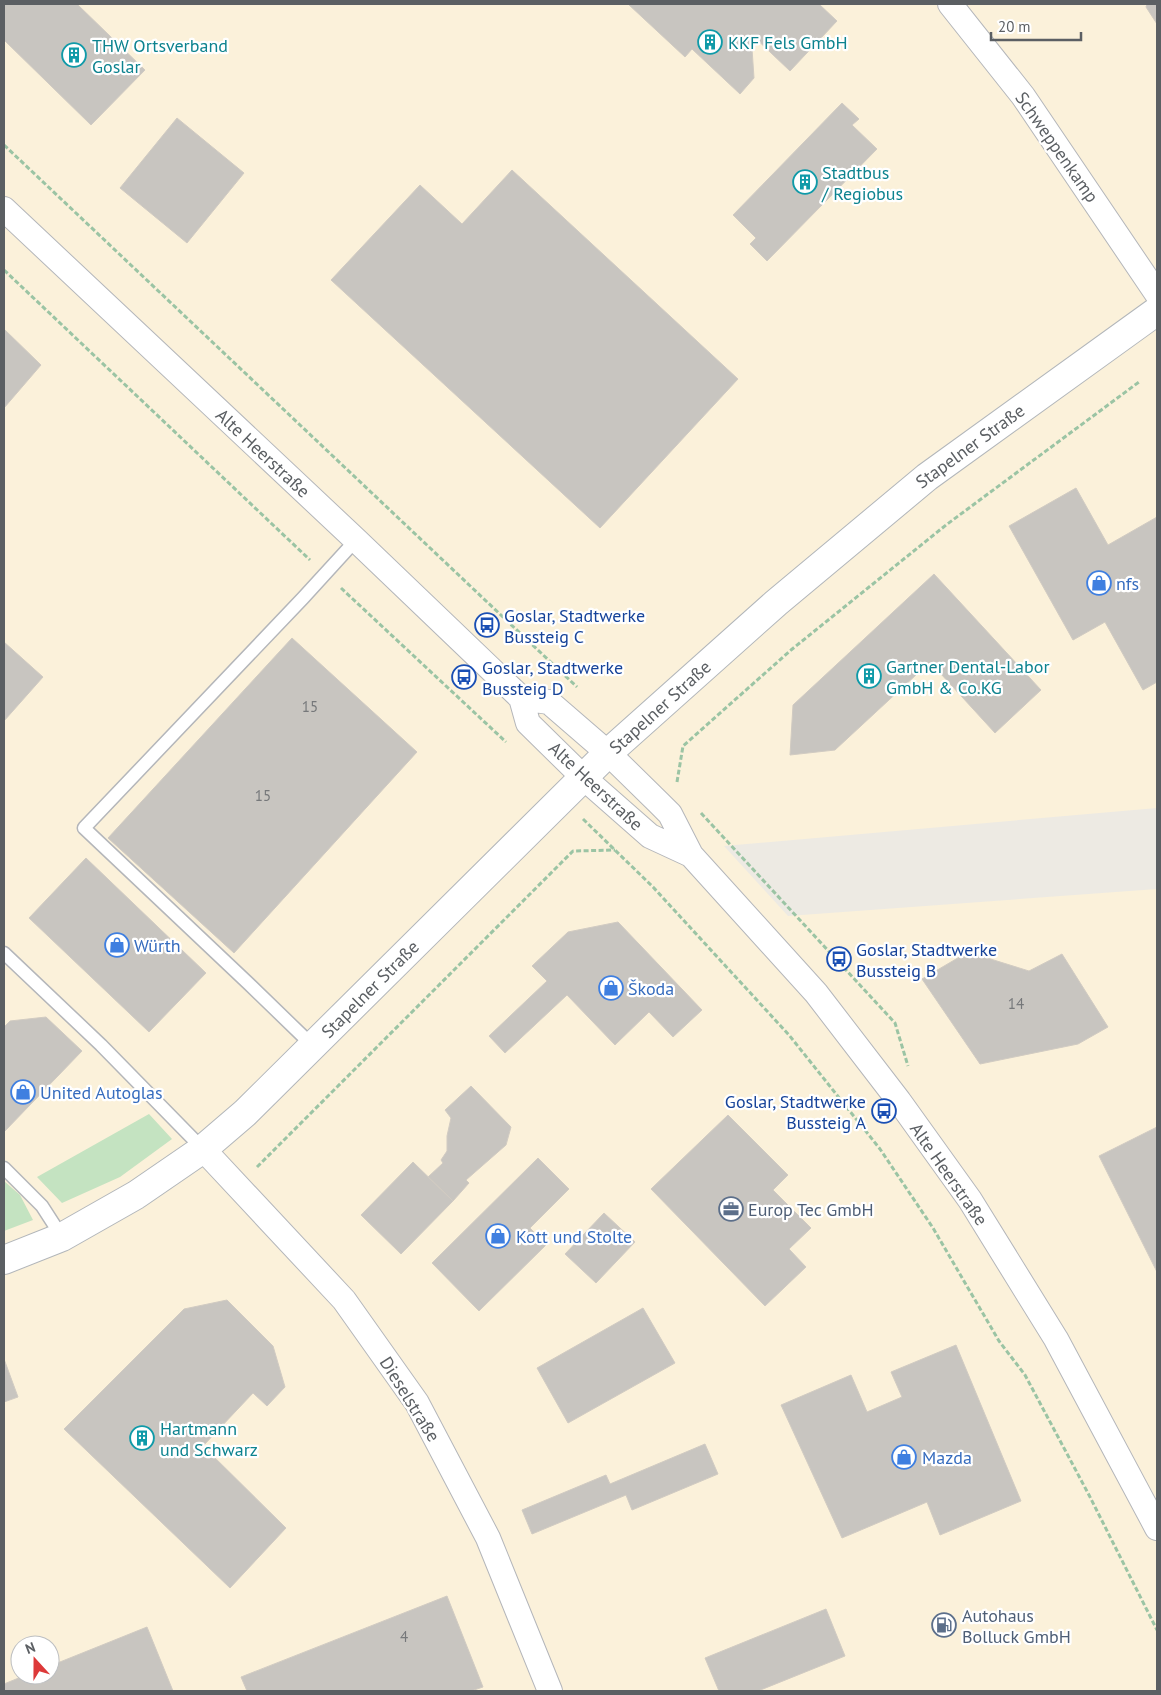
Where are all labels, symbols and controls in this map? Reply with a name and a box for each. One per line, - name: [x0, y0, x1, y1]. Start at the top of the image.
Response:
- scale bar: [991, 10, 1081, 42]
- text: 20 m: [998, 17, 1031, 36]
- building icon: KKF Fels GmbH: [697, 29, 723, 55]
- place label: KKF Fels GmbH: [728, 31, 848, 54]
- place label: THW Ortsverband Goslar: [92, 34, 228, 78]
- building icon: THW Ortsverband Goslar: [61, 42, 87, 68]
- street label: Schweppenkamp: [1010, 87, 1104, 207]
- place label: Stadtbus / Regiobus: [821, 161, 903, 205]
- building icon: Stadtbus / Regiobus: [792, 169, 818, 195]
- street label: Stapelner Straße: [911, 399, 1029, 493]
- street label: Alte Heerstraße: [211, 404, 315, 502]
- shop icon: nfs: [1086, 570, 1112, 596]
- place label: nfs: [1116, 572, 1139, 595]
- place label: Goslar, Stadtwerke Bussteig C: [504, 604, 645, 648]
- bus stop icon: Goslar, Stadtwerke Bussteig C: [474, 612, 500, 638]
- street label: Stapelner Straße: [604, 655, 716, 759]
- place label: Gartner Dental-Labor GmbH & Co.KG: [886, 655, 1050, 699]
- place label: Goslar, Stadtwerke Bussteig D: [482, 656, 623, 700]
- building icon: Gartner Dental-Labor GmbH & Co.KG: [856, 663, 882, 689]
- bus stop icon: Goslar, Stadtwerke Bussteig D: [451, 664, 477, 690]
- house number: 15: [302, 697, 318, 716]
- street label: Alte Heerstraße: [544, 737, 648, 835]
- house number: 15: [255, 786, 271, 805]
- shop icon: Würth: [104, 932, 130, 958]
- place label: Würth: [134, 934, 181, 957]
- street label: Stapelner Straße: [316, 935, 424, 1043]
- place label: Goslar, Stadtwerke Bussteig B: [856, 938, 997, 982]
- bus stop icon: Goslar, Stadtwerke Bussteig B: [826, 946, 852, 972]
- shop icon: Škoda: [598, 975, 624, 1001]
- place label: Škoda: [628, 977, 674, 1000]
- house number: 14: [1008, 994, 1024, 1013]
- shop icon: United Autoglas: [10, 1079, 36, 1105]
- place label: United Autoglas: [40, 1081, 163, 1104]
- place label: Goslar, Stadtwerke Bussteig A: [725, 1090, 866, 1134]
- bus stop icon: Goslar, Stadtwerke Bussteig A: [871, 1098, 897, 1124]
- street label: Alte Heerstraße: [905, 1118, 993, 1230]
- office icon: Europ Tec GmbH: [718, 1196, 744, 1222]
- place label: Europ Tec GmbH: [748, 1198, 874, 1221]
- shop icon: Kott und Stolte: [485, 1223, 511, 1249]
- place label: Kott und Stolte: [516, 1225, 632, 1248]
- street label: Dieselstraße: [375, 1352, 445, 1446]
- place label: Hartmann und Schwarz: [160, 1417, 258, 1461]
- building icon: Hartmann und Schwarz: [129, 1425, 155, 1451]
- shop icon: Mazda: [891, 1444, 917, 1470]
- place label: Mazda: [922, 1446, 972, 1469]
- place label: Autohaus Bolluck GmbH: [962, 1604, 1071, 1648]
- fuel station icon: Autohaus Bolluck GmbH: [931, 1612, 957, 1638]
- house number: 4: [400, 1627, 408, 1646]
- north arrow: [10, 1635, 60, 1685]
- text: N: [23, 1638, 38, 1658]

